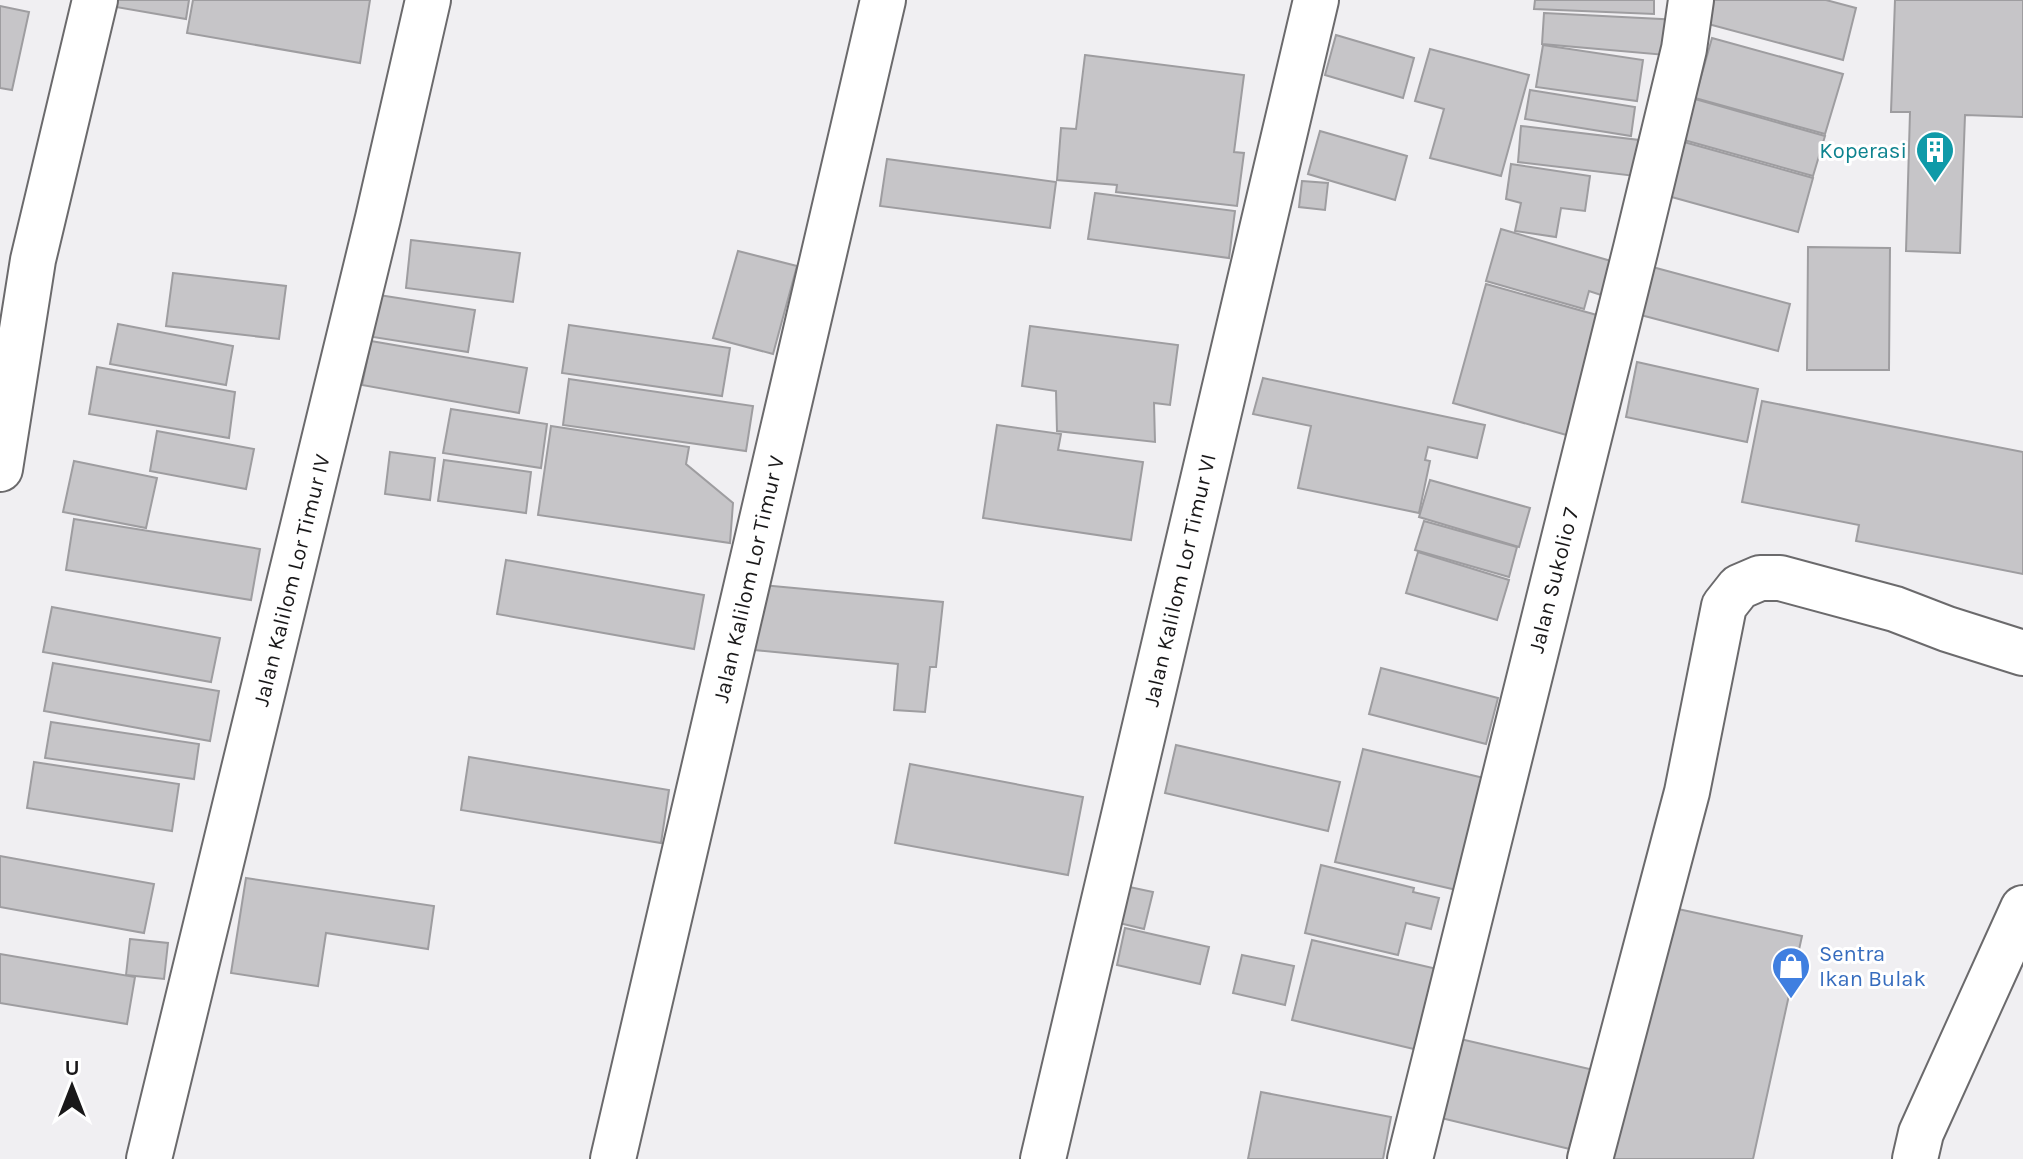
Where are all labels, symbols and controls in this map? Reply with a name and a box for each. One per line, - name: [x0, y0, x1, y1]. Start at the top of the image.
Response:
- building icon: Koperasi: [1914, 129, 1956, 184]
- place label: Koperasi: [1819, 138, 1907, 164]
- street label: Jalan Kalilom Lor Timur VI: [1138, 451, 1222, 709]
- street label: Jalan Kalilom Lor Timur IV: [248, 452, 336, 709]
- street label: Jalan Kalilom Lor Timur V: [708, 453, 790, 705]
- street label: Jalan Sukolio 7: [1523, 505, 1585, 656]
- place label: Sentra Ikan Bulak: [1819, 941, 1926, 992]
- shop icon: Sentra Ikan Bulak: [1770, 945, 1812, 1000]
- north arrow: [32, 1047, 112, 1127]
- text: U: [64, 1055, 80, 1081]

